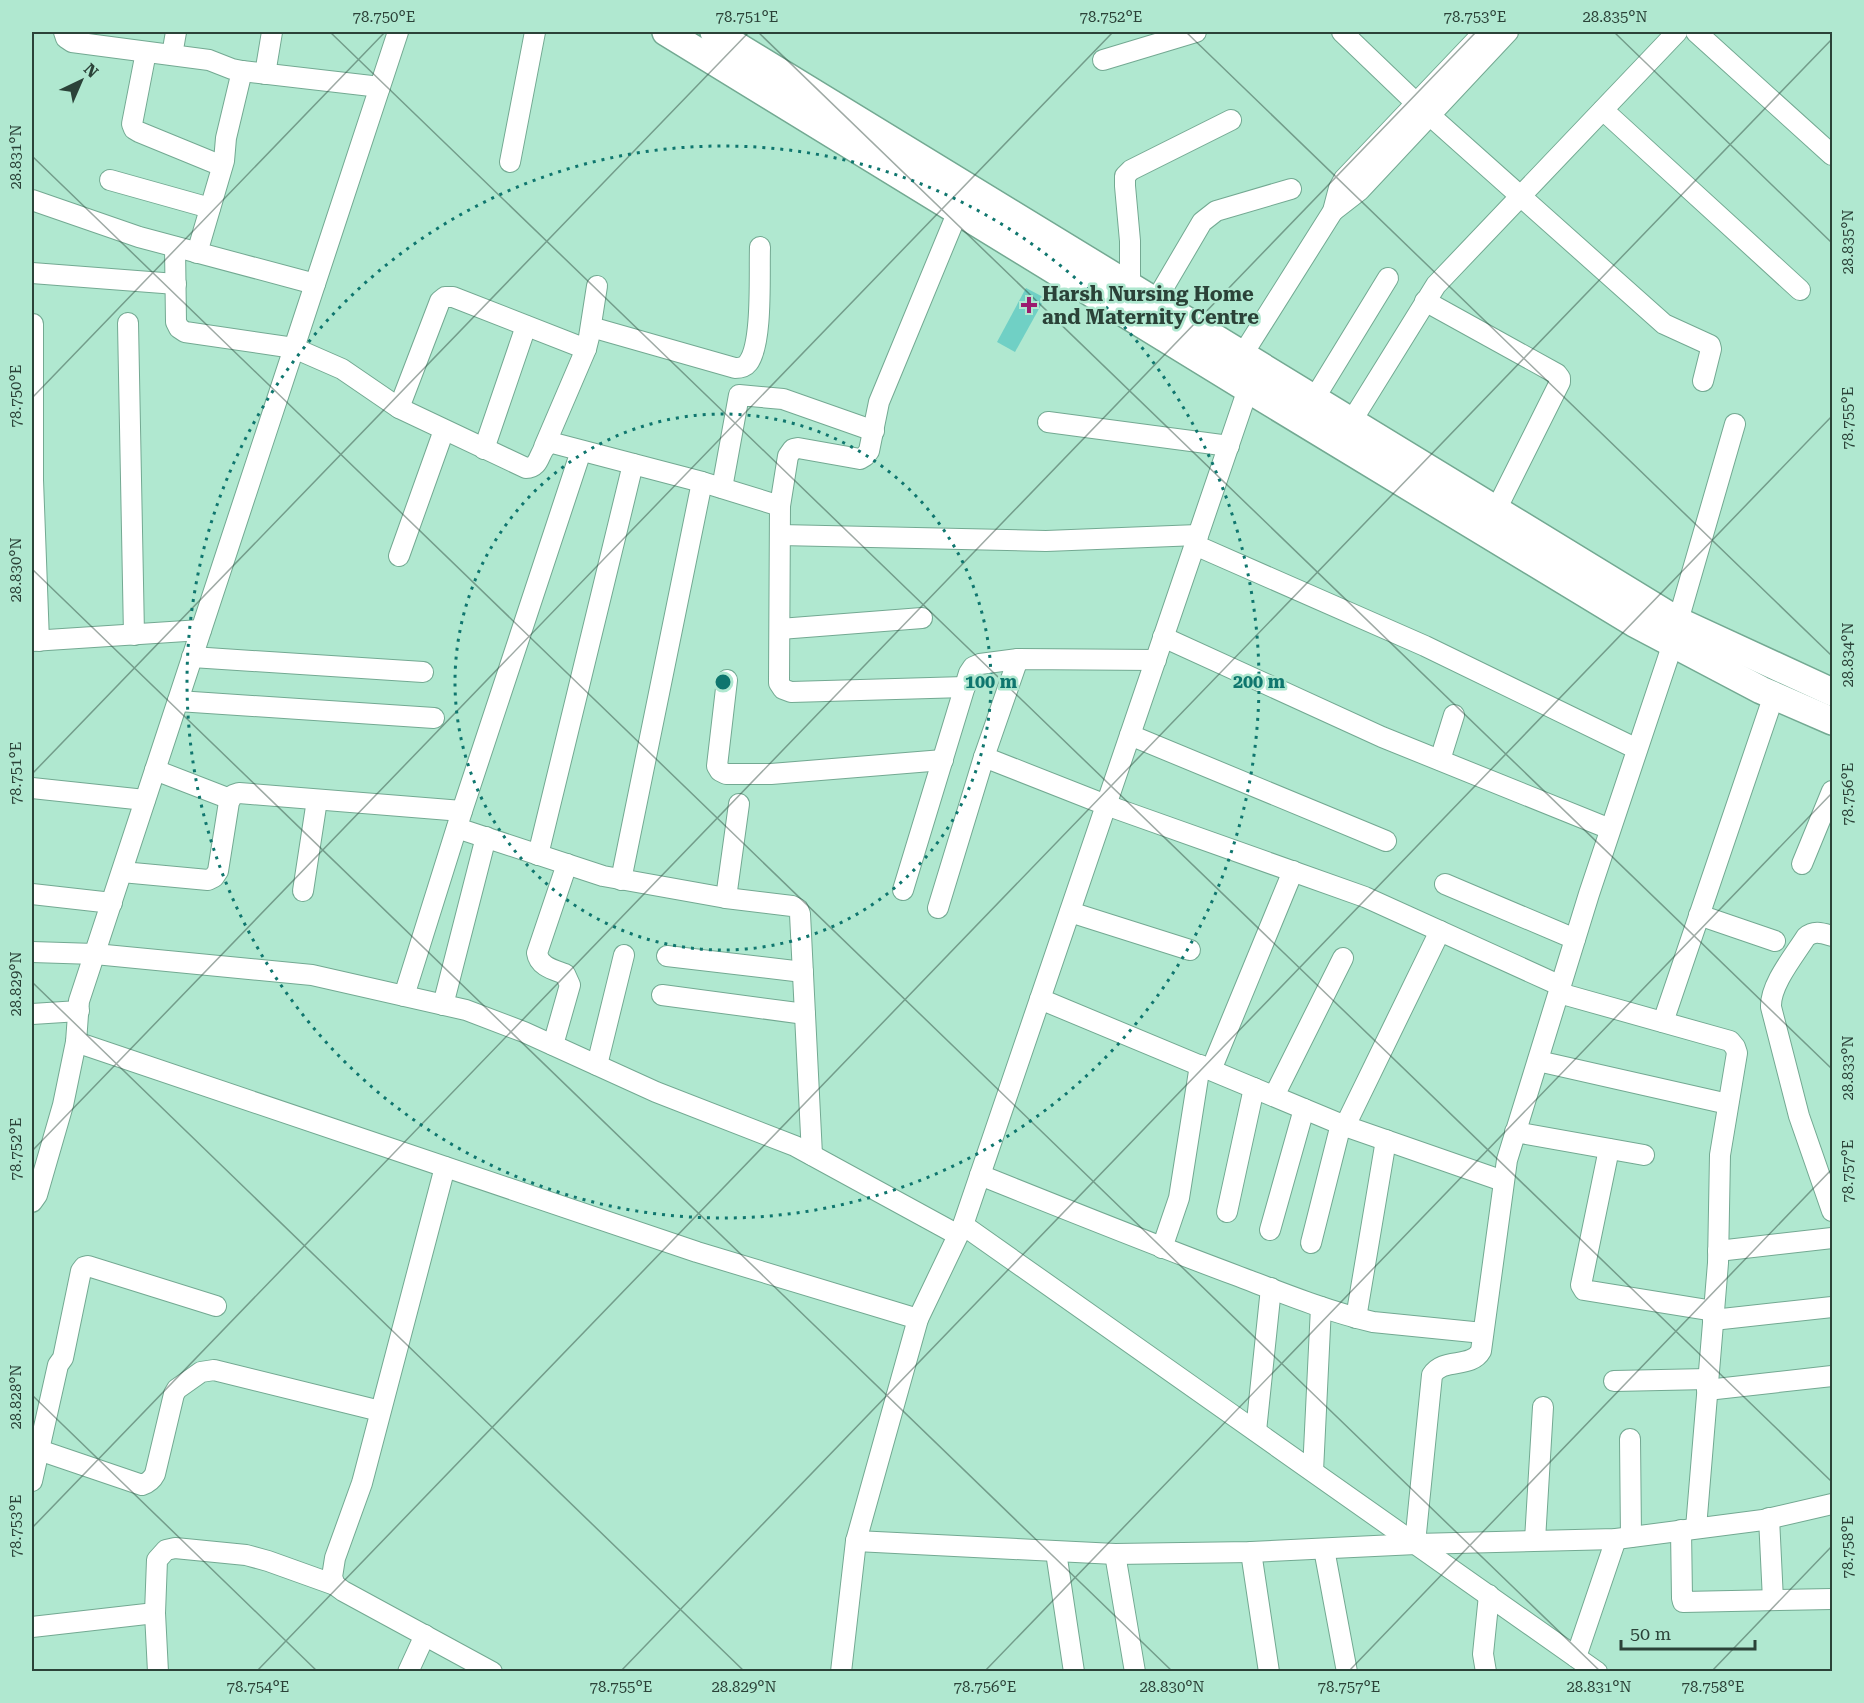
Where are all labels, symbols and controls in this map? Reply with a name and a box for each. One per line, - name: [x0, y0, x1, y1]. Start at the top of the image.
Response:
- text: 78.750°E: [353, 8, 415, 26]
- text: 78.751°E: [716, 8, 778, 26]
- text: 78.752°E: [1080, 8, 1142, 26]
- text: 78.753°E: [1444, 8, 1506, 26]
- text: 28.835°N: [1582, 8, 1648, 26]
- north arrow: [51, 51, 111, 111]
- text: N: [80, 59, 102, 82]
- text: 28.831°N: [7, 124, 25, 190]
- text: 28.835°N: [1839, 209, 1857, 275]
- place label: Harsh Nursing Home and Maternity Centre: [1042, 282, 1259, 329]
- marker: Harsh Nursing Home and Maternity Centre: [1020, 296, 1038, 314]
- text: 78.750°E: [7, 365, 25, 427]
- text: 78.755°E: [1839, 387, 1857, 449]
- text: 28.830°N: [7, 537, 25, 603]
- text: 28.834°N: [1839, 622, 1857, 688]
- text: 100 m: [965, 671, 1018, 692]
- text: 200 m: [1233, 671, 1286, 692]
- centre of rings: [713, 672, 733, 692]
- text: 78.751°E: [7, 742, 25, 804]
- text: 78.756°E: [1839, 763, 1857, 825]
- text: 28.829°N: [7, 951, 25, 1017]
- text: 28.833°N: [1839, 1035, 1857, 1101]
- text: 78.752°E: [7, 1118, 25, 1180]
- text: 78.757°E: [1839, 1140, 1857, 1202]
- text: 28.828°N: [7, 1364, 25, 1430]
- text: 78.753°E: [7, 1495, 25, 1557]
- text: 78.758°E: [1839, 1516, 1857, 1578]
- scale bar: [1621, 1613, 1754, 1651]
- text: 50 m: [1630, 1623, 1671, 1644]
- text: 78.754°E: [227, 1678, 289, 1696]
- text: 78.755°E: [590, 1678, 652, 1696]
- text: 28.829°N: [711, 1678, 777, 1696]
- text: 78.756°E: [954, 1678, 1016, 1696]
- text: 28.830°N: [1139, 1678, 1205, 1696]
- text: 78.757°E: [1318, 1678, 1380, 1696]
- text: 28.831°N: [1566, 1678, 1632, 1696]
- text: 78.758°E: [1682, 1678, 1744, 1696]

